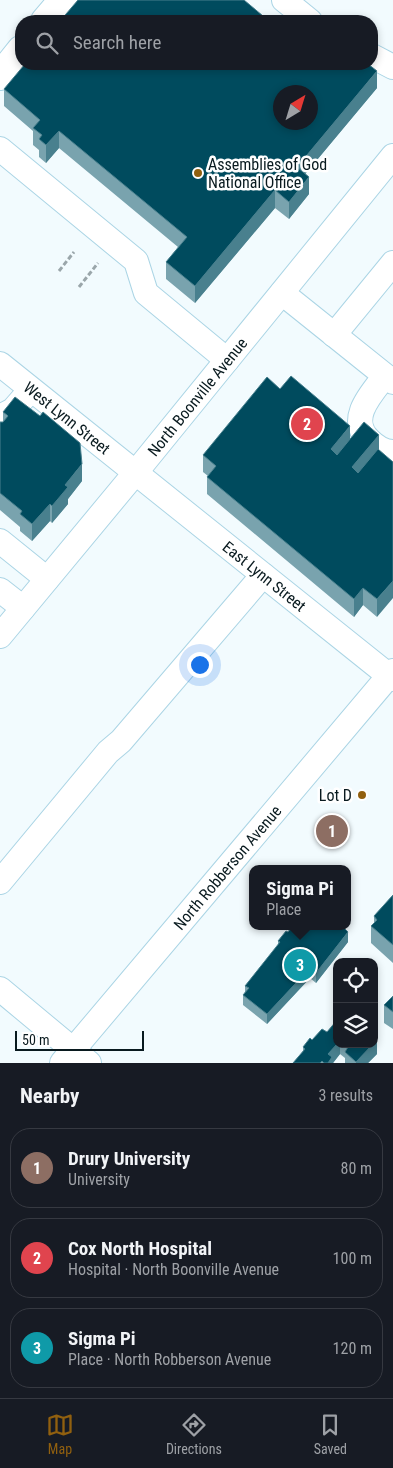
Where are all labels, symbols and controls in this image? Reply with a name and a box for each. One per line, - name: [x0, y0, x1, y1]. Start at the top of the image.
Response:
- search box: [15, 15, 378, 70]
- icon: search: [33, 29, 61, 57]
- text: Search here: [73, 31, 161, 54]
- north arrow: [273, 85, 318, 130]
- place label: Assemblies of God National Office: [208, 155, 327, 192]
- marker: Assemblies of God National Office: [192, 167, 204, 179]
- street label: North Boonville Avenue: [143, 334, 251, 460]
- street label: West Lynn Street: [20, 378, 114, 458]
- pin: 2: [291, 405, 323, 443]
- street label: East Lynn Street: [219, 537, 310, 615]
- your location: [187, 652, 213, 678]
- place label: Lot D: [319, 786, 352, 805]
- marker: Lot D: [356, 789, 368, 801]
- street label: North Robberson Avenue: [169, 801, 285, 933]
- pin: 1: [316, 812, 348, 850]
- popup: [249, 865, 351, 930]
- text: Sigma Pi: [266, 877, 334, 900]
- text: Place: [266, 900, 301, 919]
- pin: 3: [284, 946, 316, 984]
- map controls: [333, 958, 378, 1048]
- button: locate: [333, 958, 378, 1003]
- button: layers: [333, 1003, 378, 1048]
- scale bar: [15, 1028, 144, 1051]
- text: 50 m: [22, 1032, 50, 1048]
- text: Nearby: [20, 1084, 79, 1108]
- text: 3 results: [318, 1086, 373, 1105]
- text: Drury University: [68, 1147, 190, 1170]
- text: 1: [33, 1159, 41, 1178]
- text: 80 m: [340, 1159, 372, 1178]
- text: University: [68, 1170, 130, 1189]
- text: Cox North Hospital: [68, 1237, 212, 1260]
- text: 2: [33, 1249, 41, 1268]
- text: 100 m: [333, 1249, 372, 1268]
- text: Hospital · North Boonville Avenue: [68, 1260, 279, 1279]
- text: Sigma Pi: [68, 1327, 136, 1350]
- text: 3: [33, 1339, 41, 1358]
- text: 120 m: [333, 1339, 372, 1358]
- text: Place · North Robberson Avenue: [68, 1350, 271, 1369]
- tab: Map: [46, 1411, 74, 1457]
- tab: Directions: [166, 1411, 222, 1457]
- tab: Saved: [314, 1411, 347, 1457]

